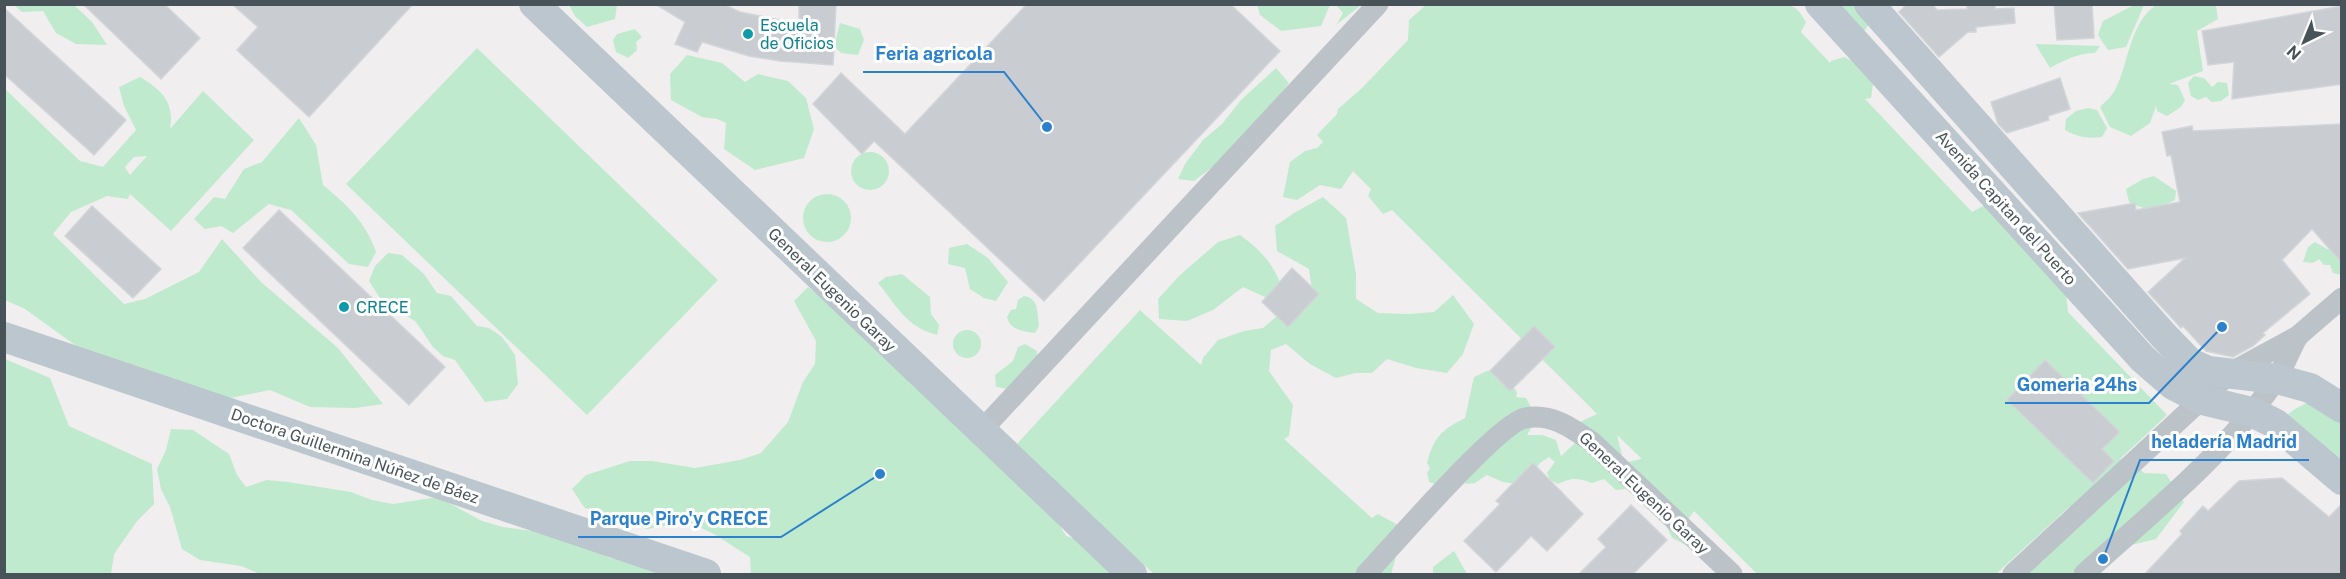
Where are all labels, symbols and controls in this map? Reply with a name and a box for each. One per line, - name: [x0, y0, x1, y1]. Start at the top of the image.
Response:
- north arrow: [2274, 12, 2334, 72]
- place label: Escuela de Oficios: [760, 16, 834, 53]
- marker: Escuela de Oficios: [741, 27, 755, 41]
- callout: Feria agricola: [863, 36, 1004, 72]
- text: N: [2283, 41, 2305, 64]
- text: Feria agricola: [875, 43, 993, 64]
- street label: Avenida Capitan del Puerto: [1932, 127, 2080, 289]
- street label: General Eugenio Garay: [764, 224, 900, 356]
- place label: CRECE: [356, 298, 409, 317]
- marker: CRECE: [337, 300, 351, 314]
- callout: Gomeria 24hs: [2005, 367, 2149, 403]
- text: Gomeria 24hs: [2017, 374, 2137, 395]
- street label: Doctora Guillermina Núñez de Báez: [228, 405, 482, 508]
- callout: heladería Madrid: [2140, 424, 2309, 460]
- street label: General Eugenio Garay: [1575, 428, 1713, 558]
- text: heladería Madrid: [2151, 431, 2297, 452]
- callout: Parque Piro'y CRECE: [578, 501, 781, 537]
- text: Parque Piro'y CRECE: [590, 508, 768, 529]

